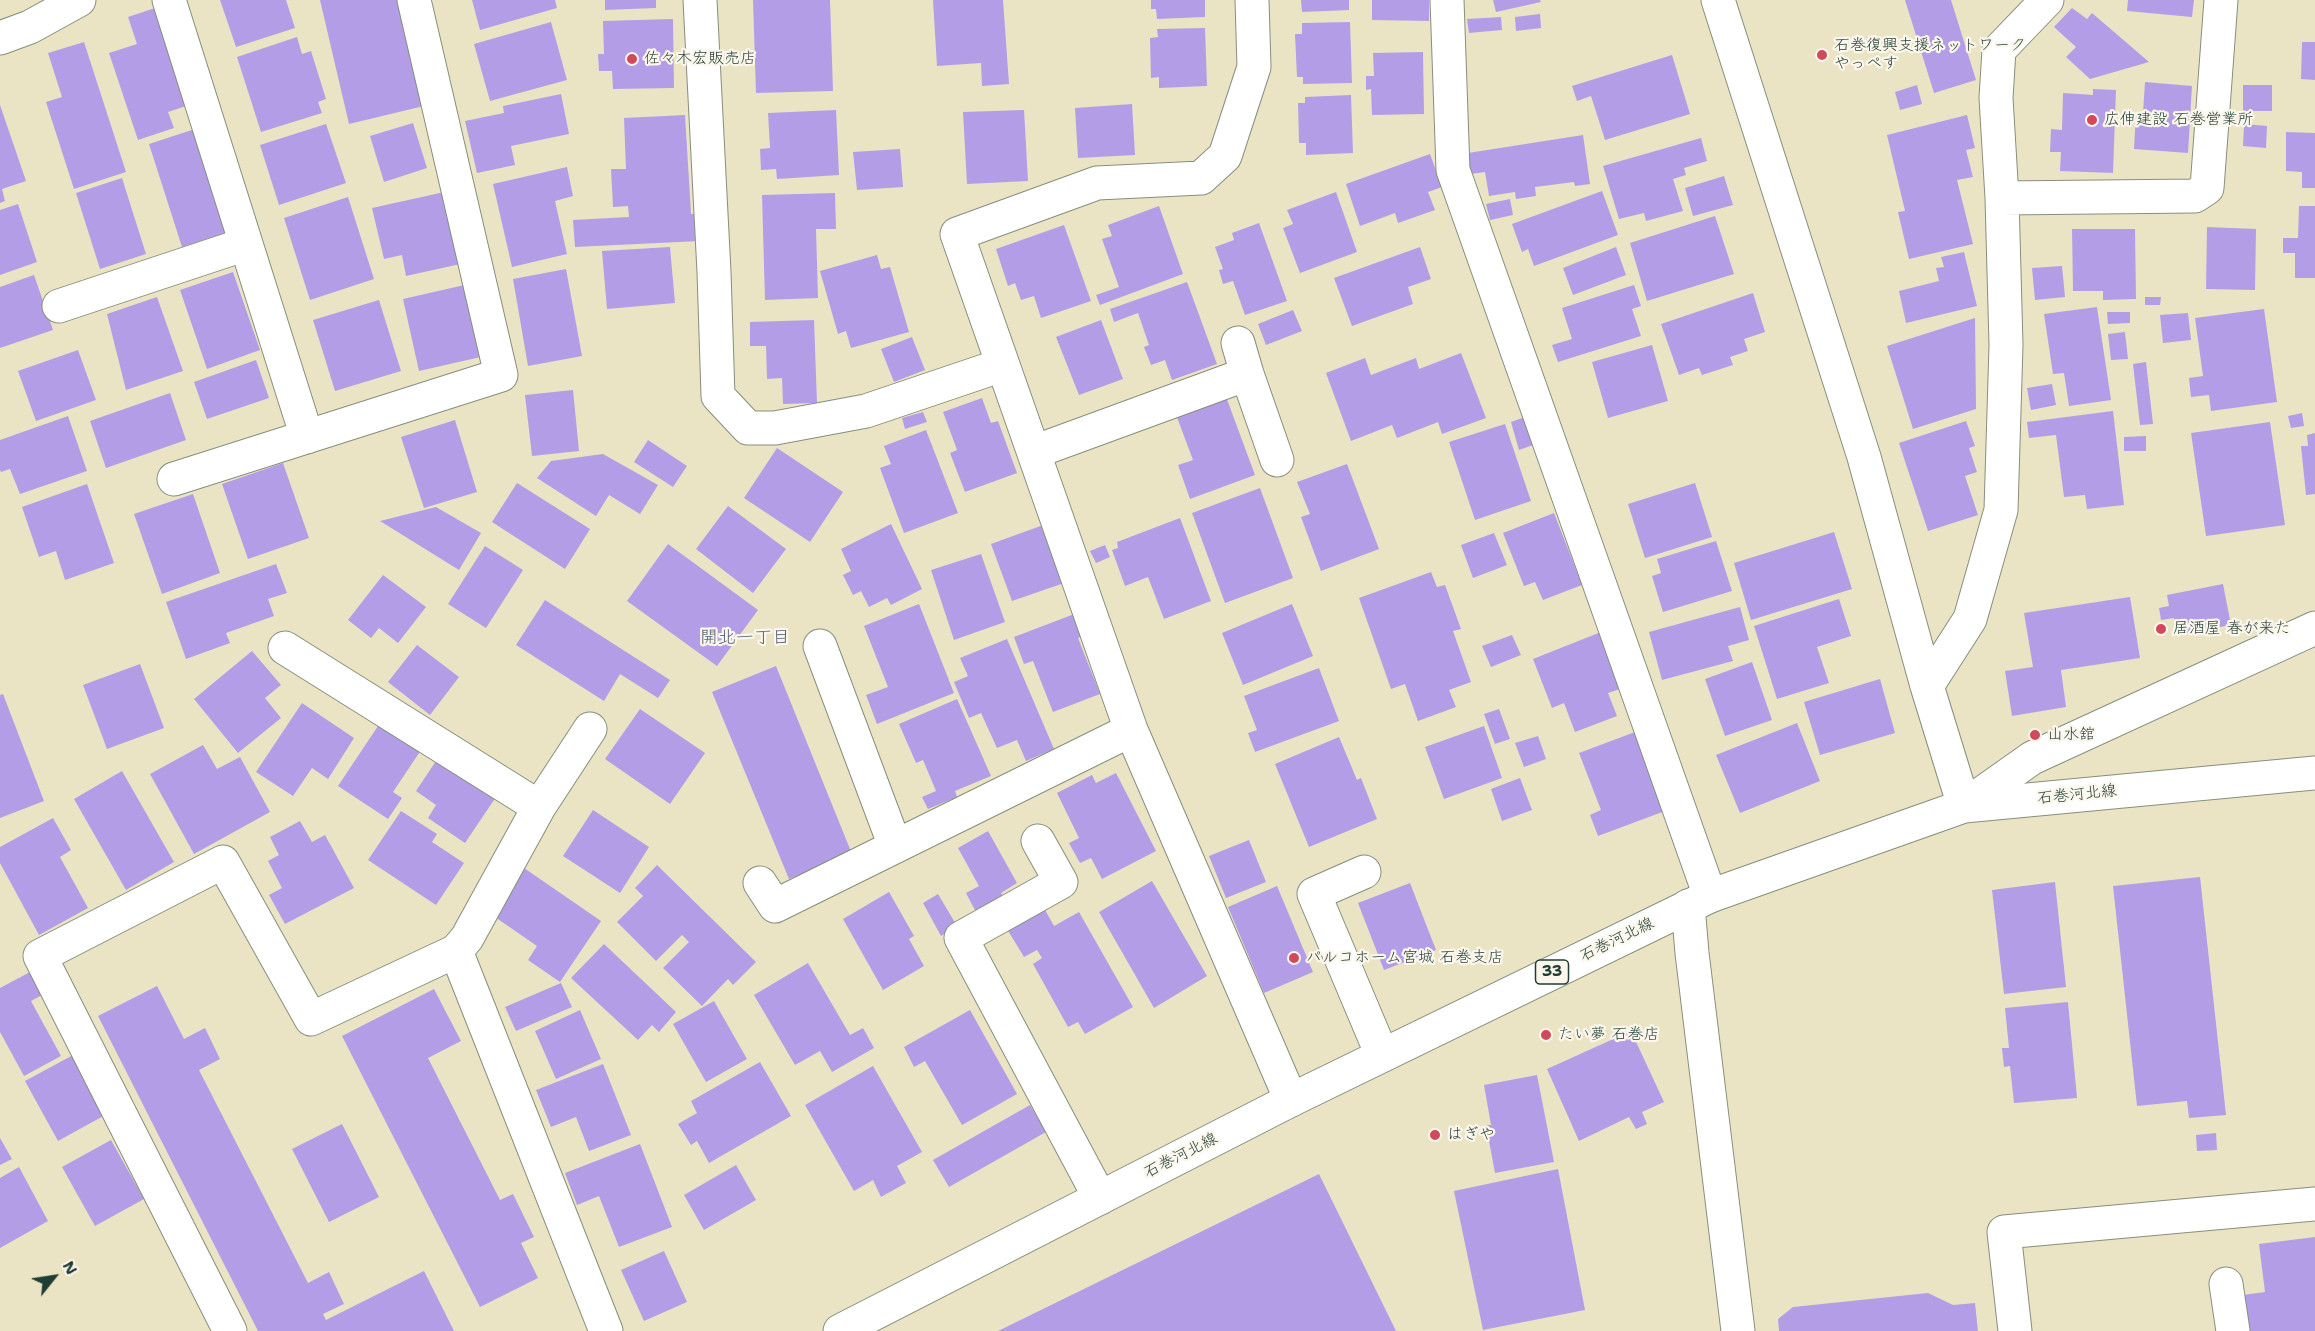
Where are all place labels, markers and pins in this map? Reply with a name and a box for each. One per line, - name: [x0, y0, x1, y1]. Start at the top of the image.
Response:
- place label: 石巻復興支援ネットワーク やっぺす: [1834, 36, 2026, 74]
- marker: 石巻復興支援ネットワーク やっぺす: [1815, 48, 1829, 62]
- place label: 佐々木宏販売店: [644, 49, 756, 69]
- marker: 佐々木宏販売店: [625, 52, 639, 66]
- place label: 広伸建設 石巻営業所: [2104, 110, 2253, 130]
- marker: 広伸建設 石巻営業所: [2085, 113, 2099, 127]
- place label: 居酒屋 春が来た: [2173, 619, 2290, 639]
- marker: 居酒屋 春が来た: [2154, 622, 2168, 636]
- place label: 山水舘: [2047, 725, 2095, 745]
- marker: 山水舘: [2028, 728, 2042, 742]
- place label: パルコホーム宮城 石巻支店: [1306, 948, 1503, 968]
- marker: パルコホーム宮城 石巻支店: [1287, 951, 1301, 965]
- place label: たい夢 石巻店: [1558, 1025, 1659, 1045]
- marker: たい夢 石巻店: [1539, 1028, 1553, 1042]
- place label: はぎや: [1447, 1125, 1495, 1145]
- marker: はぎや: [1428, 1128, 1442, 1142]

